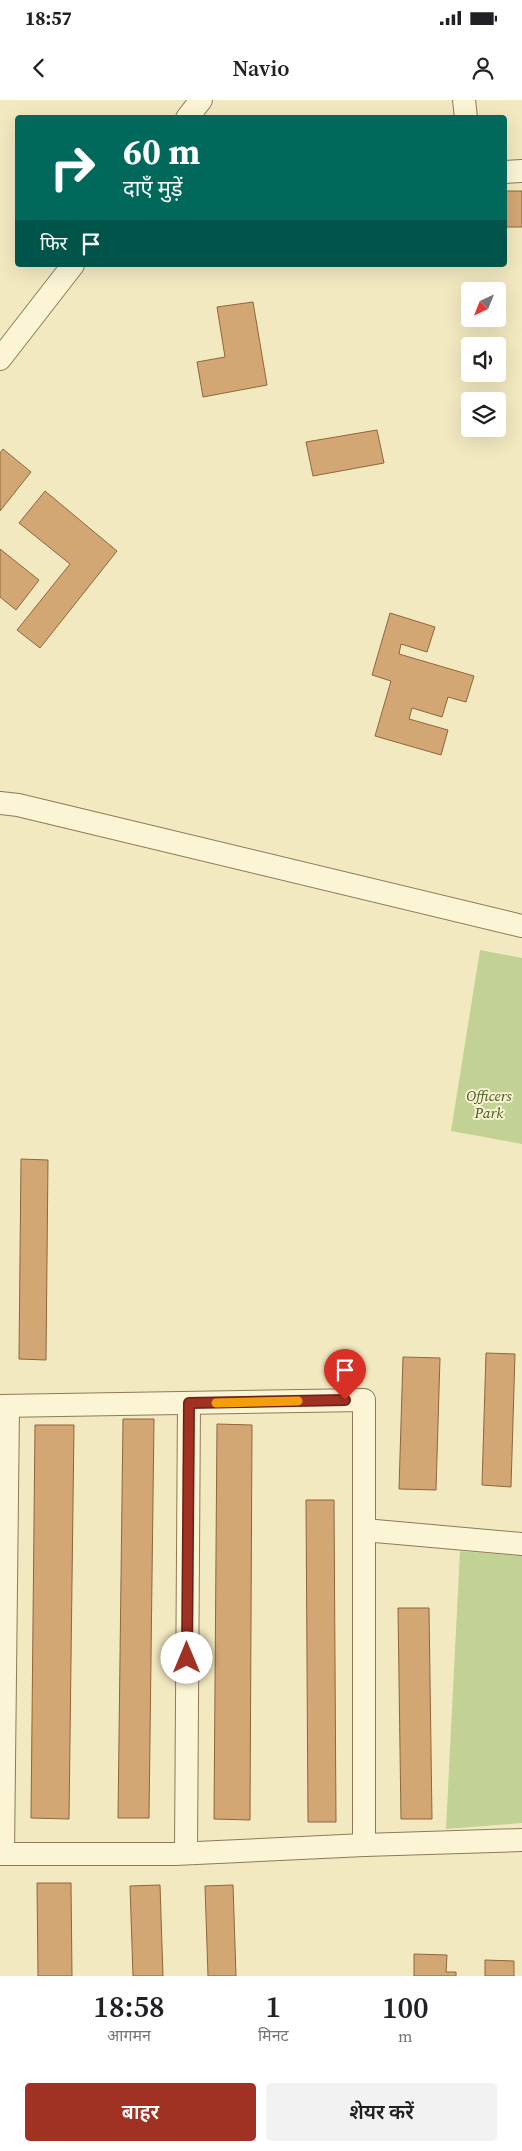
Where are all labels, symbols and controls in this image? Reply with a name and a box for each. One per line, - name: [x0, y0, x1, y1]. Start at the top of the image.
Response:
- text: 18:57: [25, 5, 72, 31]
- text: Navio: [233, 53, 289, 83]
- icon: back: [25, 54, 53, 82]
- icon: person: [469, 54, 497, 82]
- text: 60 m: [123, 128, 200, 176]
- icon: right: [40, 135, 105, 200]
- text: दाएँ मुड़ें: [123, 173, 183, 203]
- text: फिर: [40, 230, 67, 256]
- icon: arrive: [77, 230, 105, 258]
- north arrow: [461, 282, 506, 328]
- map controls: [461, 282, 506, 437]
- button: sound: [461, 337, 506, 382]
- button: layers: [461, 392, 506, 437]
- park label: Officers Park: [466, 1085, 512, 1123]
- pin: [324, 1349, 366, 1400]
- icon: arrive: [331, 1356, 359, 1384]
- position arrow: [160, 1631, 212, 1683]
- text: 18:58: [93, 1986, 165, 2027]
- text: 1: [265, 1986, 281, 2027]
- text: 100: [382, 1987, 429, 2028]
- text: आगमन: [107, 2024, 151, 2046]
- text: मिनट: [258, 2024, 289, 2046]
- text: m: [398, 2025, 413, 2047]
- button: बाहर: [25, 2083, 256, 2141]
- button: शेयर करें: [266, 2083, 497, 2141]

